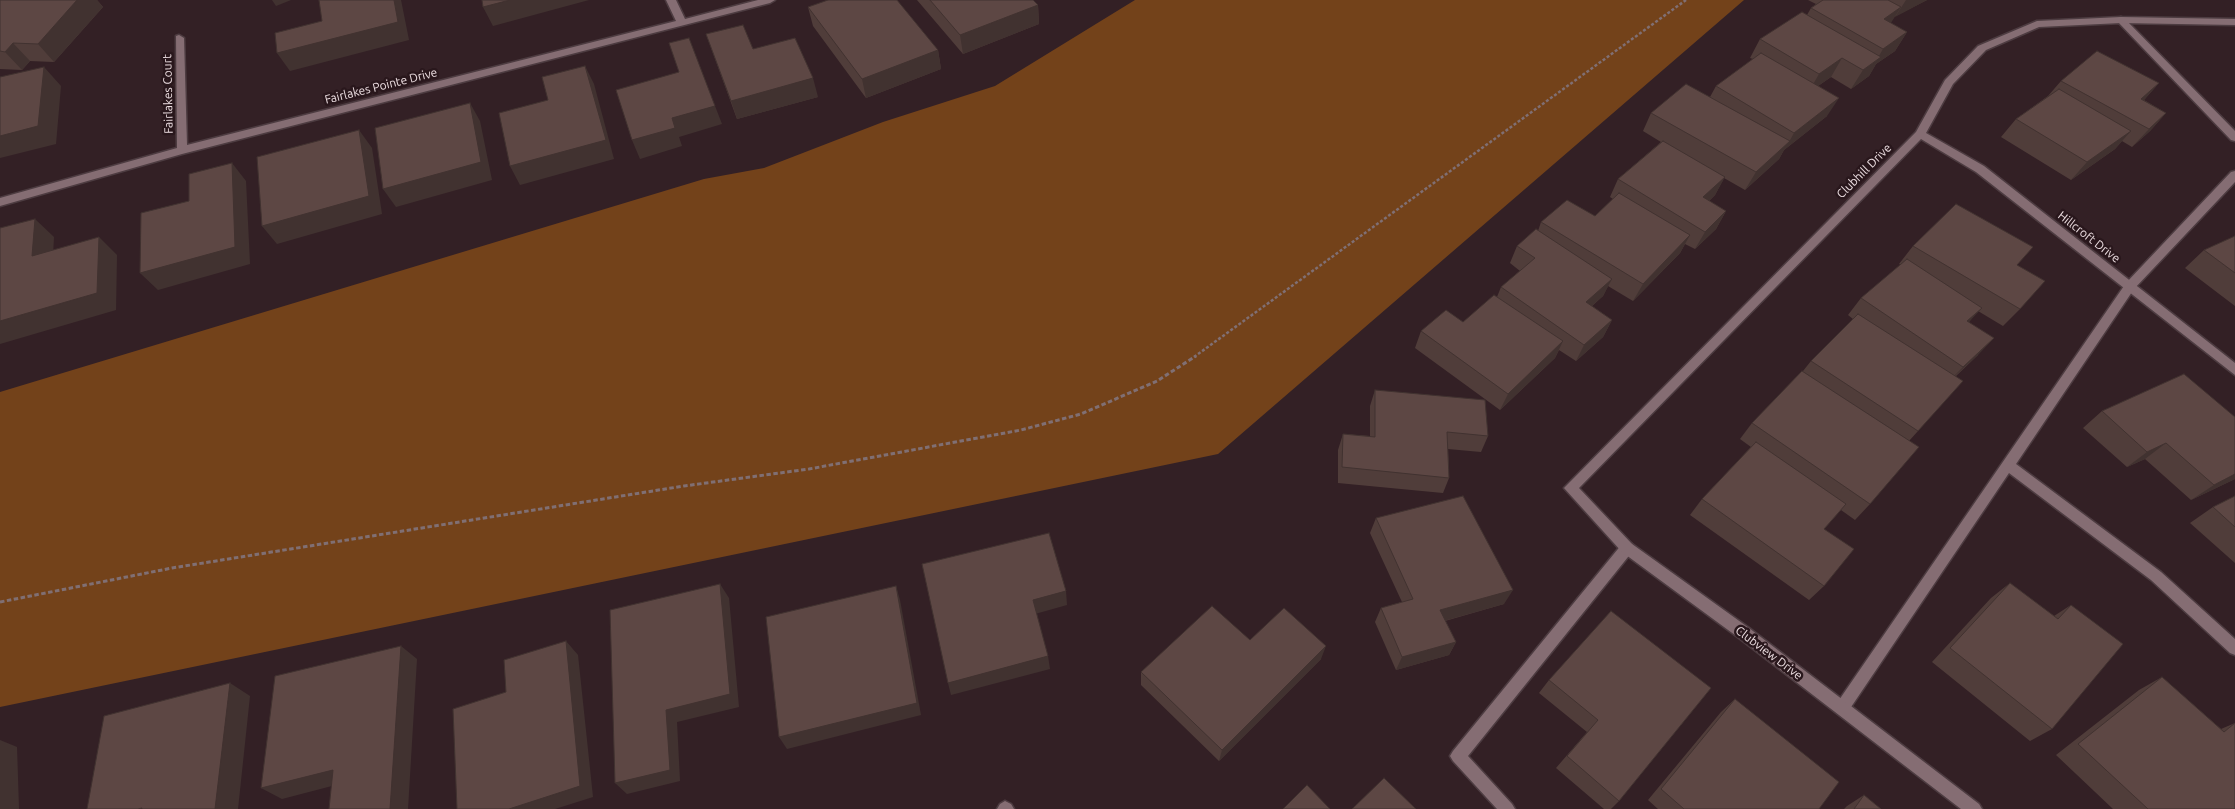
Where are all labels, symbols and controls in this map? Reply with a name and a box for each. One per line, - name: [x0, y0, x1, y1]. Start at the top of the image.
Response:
- street label: Fairlakes Court: [160, 54, 176, 134]
- street label: Fairlakes Pointe Drive: [323, 65, 439, 107]
- street label: Clubhill Drive: [1834, 141, 1894, 201]
- street label: Hillcroft Drive: [2055, 208, 2123, 266]
- street label: Clubview Drive: [1733, 623, 1805, 683]

